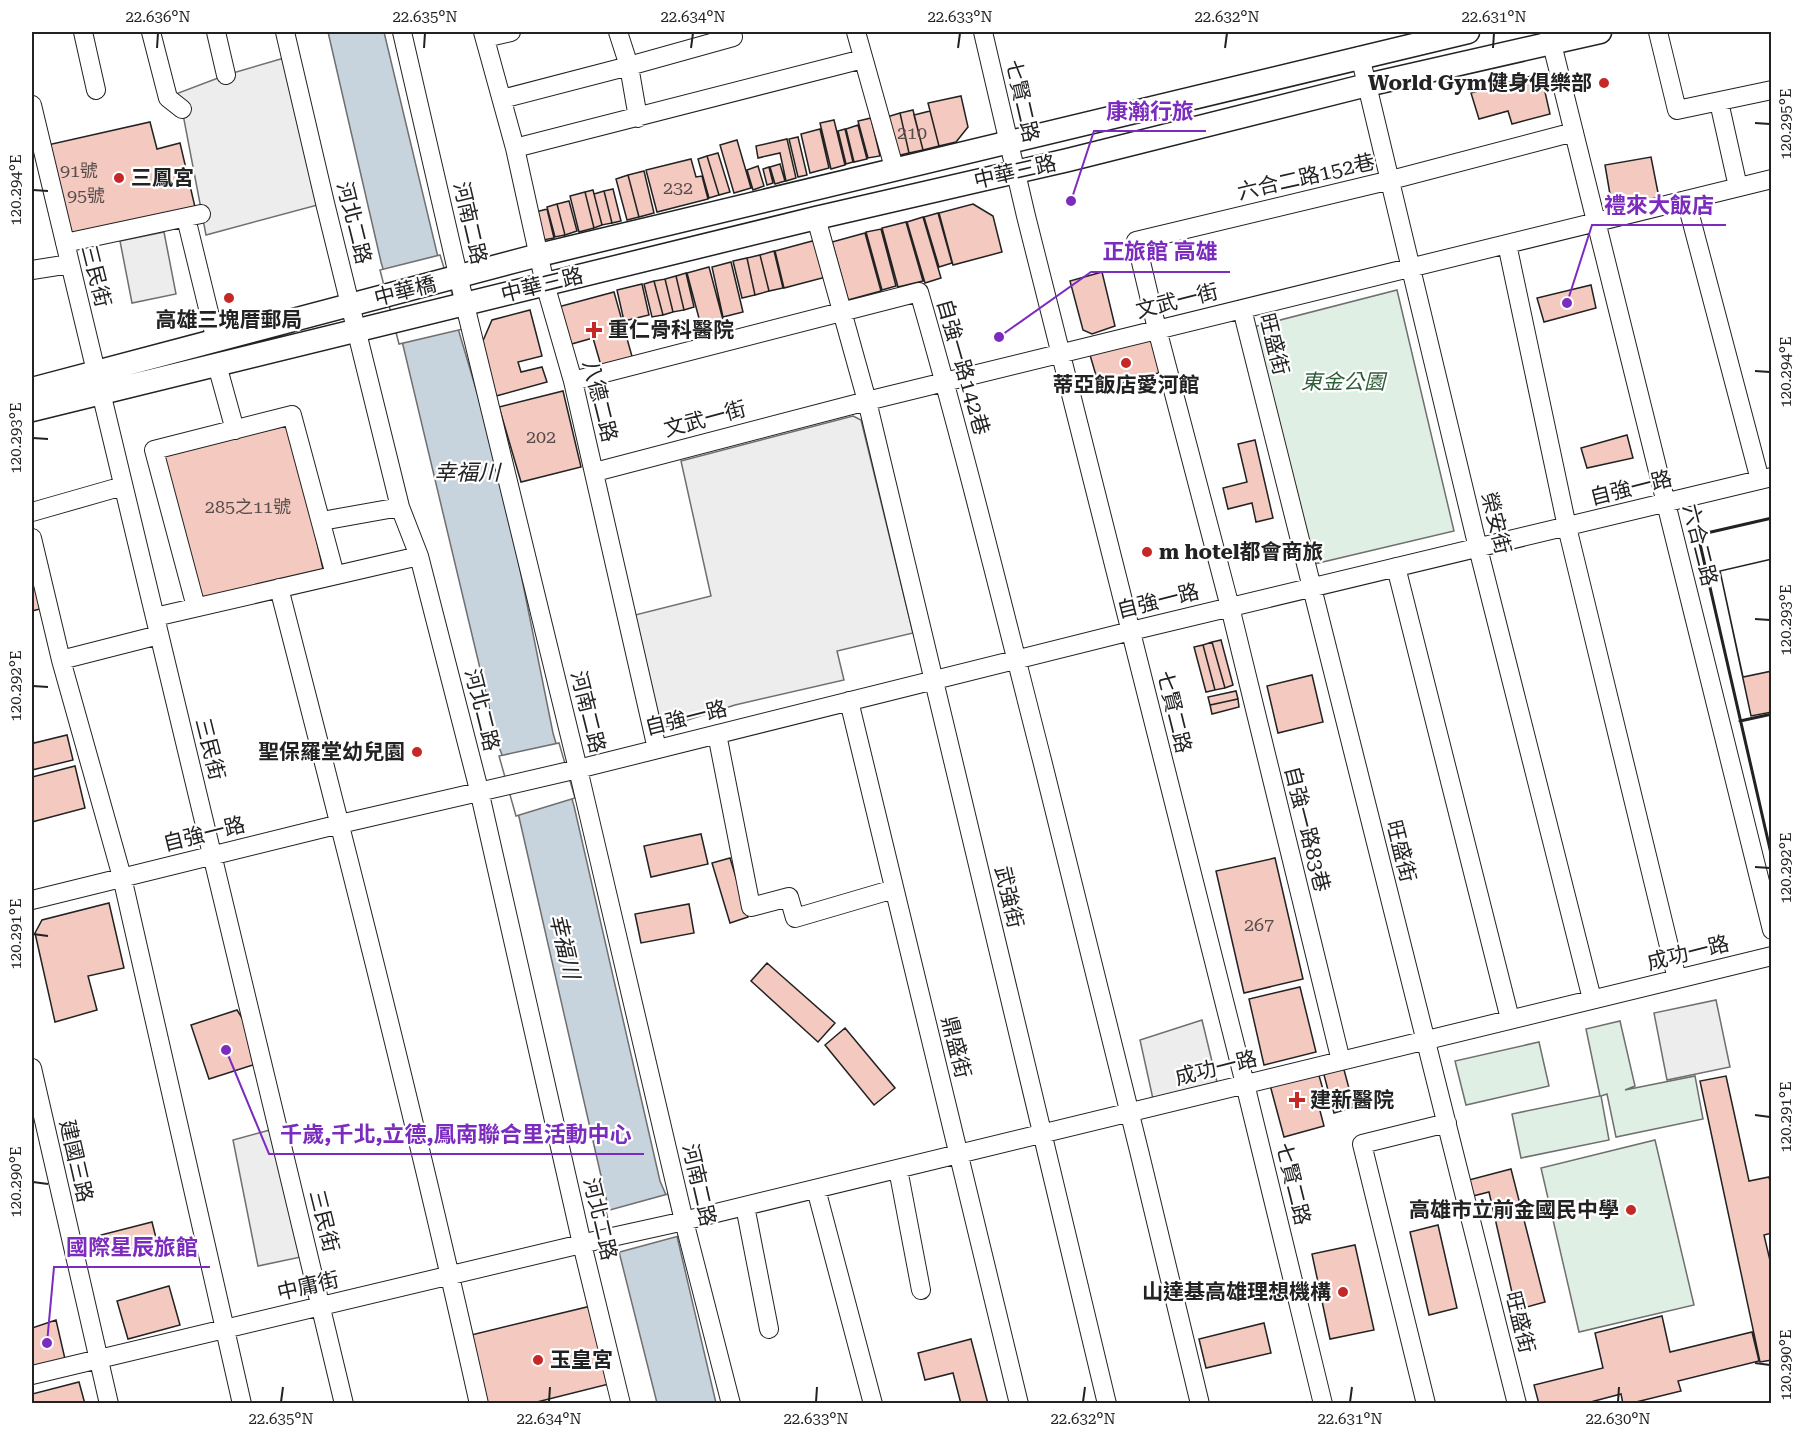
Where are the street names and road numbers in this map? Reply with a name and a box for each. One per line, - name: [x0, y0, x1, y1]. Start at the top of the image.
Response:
- street label: 七賢二路: [1001, 57, 1043, 145]
- street label: 六合二路152巷: [1235, 150, 1377, 204]
- street label: 中華三路: [971, 151, 1059, 193]
- street label: 河北二路: [332, 179, 376, 267]
- street label: 河南二路: [449, 179, 491, 267]
- street label: 三民街: [77, 243, 115, 309]
- street label: 中華三路: [498, 263, 586, 307]
- street label: 中華橋: [372, 272, 438, 310]
- street label: 文武一街: [1133, 279, 1221, 323]
- street label: 自強一路142巷: [932, 296, 994, 438]
- street label: 旺盛街: [1255, 311, 1293, 377]
- street label: 八德二路: [578, 357, 622, 445]
- street label: 文武一街: [661, 397, 749, 441]
- street label: 自強一路: [1587, 466, 1675, 510]
- street label: 榮安街: [1477, 490, 1515, 556]
- street label: 六合二路: [1678, 501, 1722, 589]
- street label: 自強一路: [1114, 579, 1202, 623]
- street label: 河北二路: [460, 666, 504, 754]
- street label: 河南二路: [566, 668, 610, 756]
- street label: 七賢二路: [1152, 668, 1196, 756]
- street label: 自強一路: [642, 696, 730, 740]
- street label: 三民街: [191, 716, 229, 782]
- street label: 自強一路83巷: [1280, 764, 1334, 894]
- street label: 自強一路: [160, 812, 248, 856]
- street label: 旺盛街: [1382, 818, 1420, 884]
- street label: 武強街: [990, 864, 1028, 930]
- street label: 成功一路: [1644, 931, 1732, 975]
- street label: 鼎盛街: [937, 1014, 975, 1080]
- street label: 成功一路: [1172, 1046, 1260, 1090]
- street label: 建國三路: [55, 1117, 97, 1205]
- street label: 七賢二路: [1271, 1140, 1315, 1228]
- street label: 河南二路: [678, 1141, 720, 1229]
- street label: 河北二路: [579, 1175, 621, 1263]
- street label: 三民街: [305, 1188, 343, 1254]
- street label: 中庸街: [275, 1267, 341, 1305]
- street label: 旺盛街: [1501, 1289, 1539, 1355]

